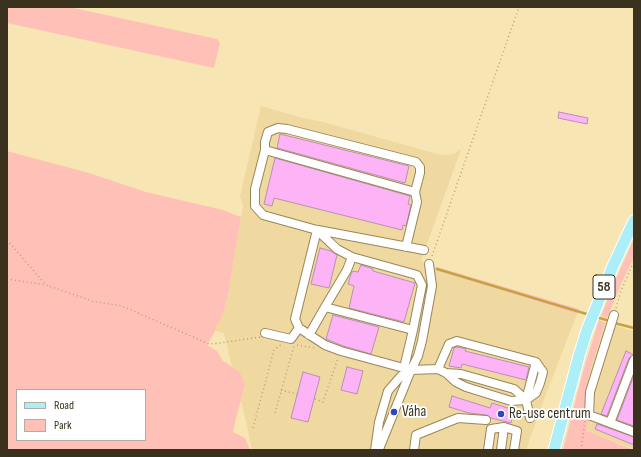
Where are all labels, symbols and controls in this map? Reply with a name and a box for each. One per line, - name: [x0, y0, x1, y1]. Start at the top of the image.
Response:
- road number: 58: [593, 275, 615, 299]
- legend: [16, 389, 146, 441]
- text: Road: [54, 398, 74, 413]
- place label: Váha: [402, 403, 426, 421]
- place label: Re-use centrum: [509, 405, 591, 423]
- marker: Váha: [389, 407, 399, 417]
- marker: Re-use centrum: [496, 409, 506, 419]
- text: Park: [54, 418, 72, 433]

